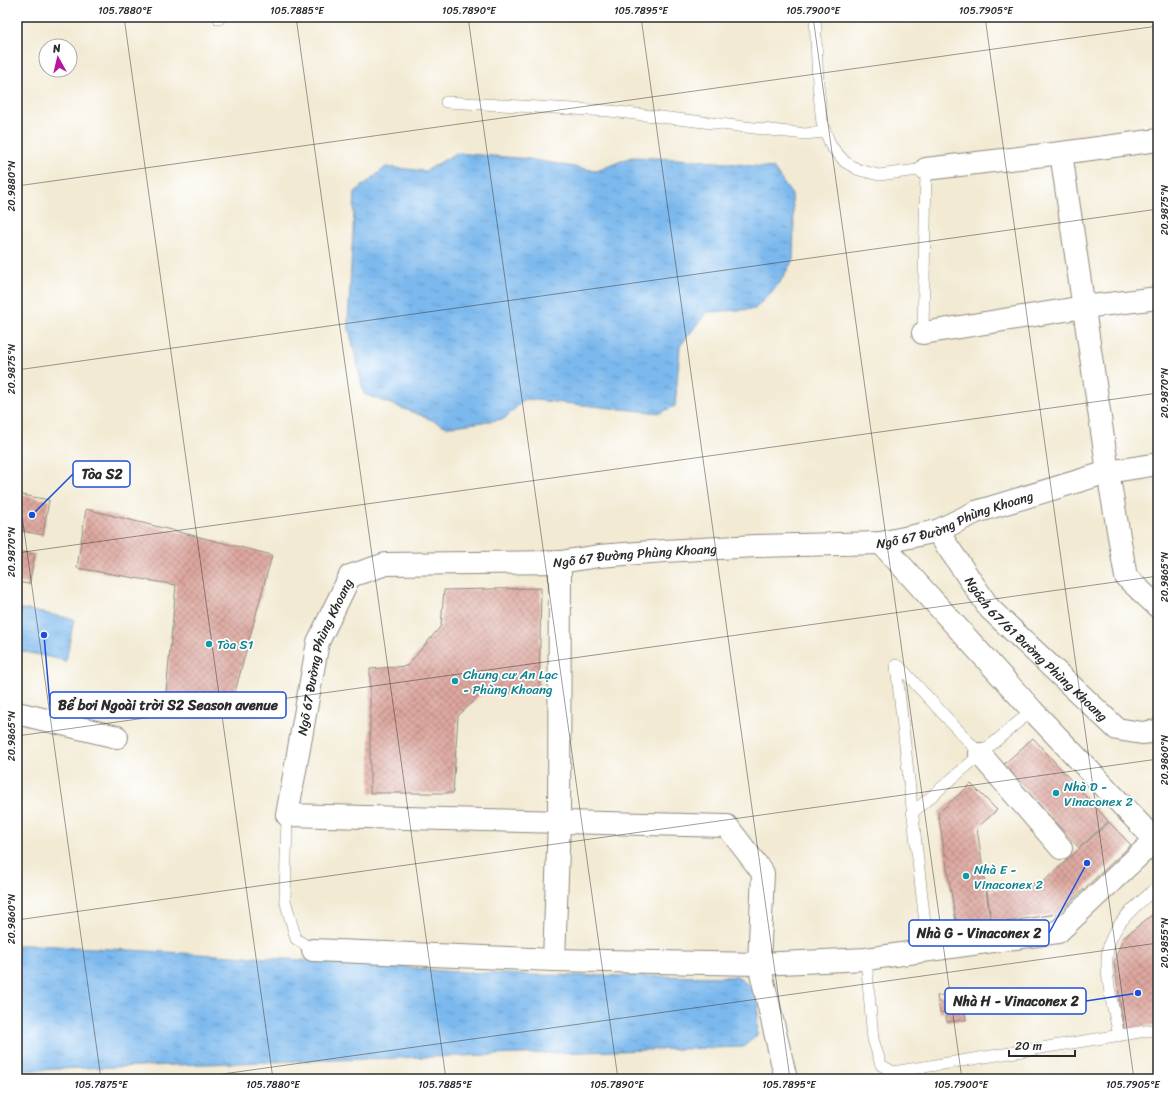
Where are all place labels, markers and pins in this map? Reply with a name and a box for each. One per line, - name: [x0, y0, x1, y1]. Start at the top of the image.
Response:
- callout: Tòa S2: [73, 461, 130, 487]
- place label: Tòa S1: [217, 633, 254, 656]
- marker: Tòa S1: [204, 639, 214, 649]
- place label: Chung cư An Lạc - Phùng Khoang: [463, 663, 558, 701]
- marker: Chung cư An Lạc - Phùng Khoang: [450, 676, 460, 686]
- callout: Bể bơi Ngoài trời S2 Season avenue: [50, 692, 286, 718]
- place label: Nhà D - Vinaconex 2: [1064, 775, 1134, 813]
- marker: Nhà D - Vinaconex 2: [1051, 788, 1061, 798]
- place label: Nhà E - Vinaconex 2: [974, 858, 1044, 896]
- marker: Nhà E - Vinaconex 2: [961, 871, 971, 881]
- callout: Nhà G - Vinaconex 2: [909, 920, 1049, 946]
- callout: Nhà H - Vinaconex 2: [945, 988, 1086, 1014]

